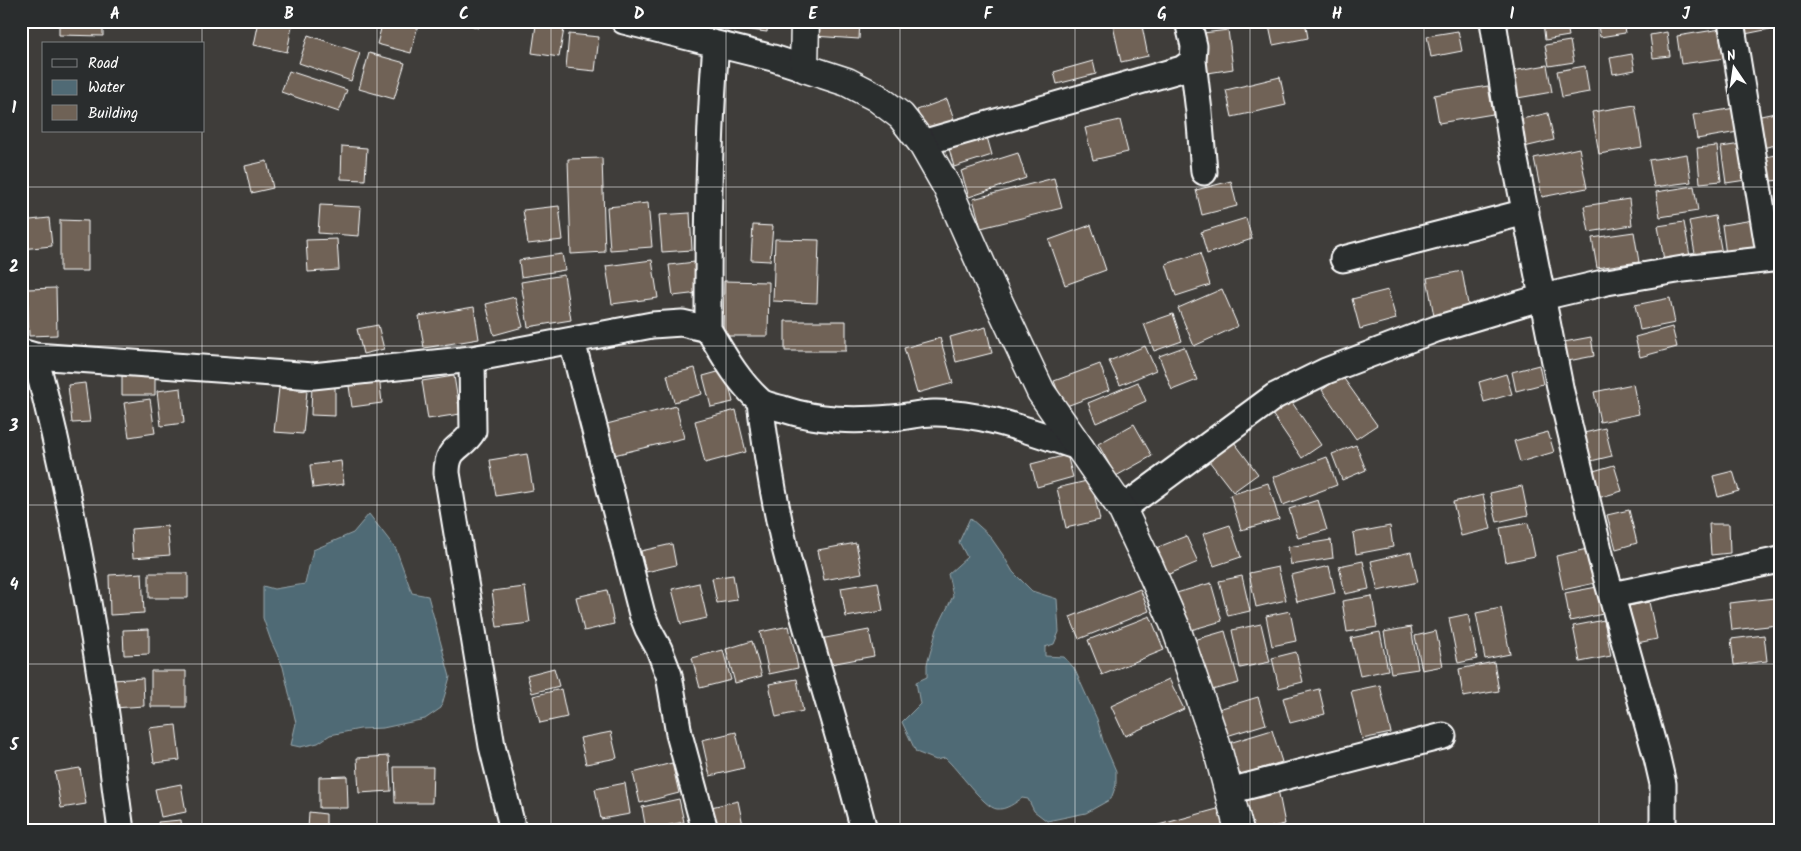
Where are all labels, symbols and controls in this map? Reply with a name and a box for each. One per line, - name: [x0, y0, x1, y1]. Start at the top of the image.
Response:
- text: A: [110, 2, 120, 27]
- text: B: [284, 2, 294, 27]
- text: C: [459, 2, 469, 27]
- text: D: [634, 2, 645, 27]
- text: E: [809, 2, 819, 27]
- text: F: [984, 2, 994, 27]
- text: G: [1157, 2, 1167, 27]
- text: H: [1332, 2, 1342, 27]
- text: I: [1510, 2, 1515, 27]
- text: J: [1682, 2, 1691, 27]
- legend: [42, 42, 205, 132]
- north arrow: [1708, 42, 1758, 92]
- text: N: [1725, 45, 1738, 68]
- text: Road: [88, 52, 119, 76]
- text: Water: [88, 76, 125, 100]
- text: 1: [12, 96, 17, 121]
- text: Building: [88, 102, 138, 126]
- text: 2: [9, 255, 19, 280]
- text: 3: [9, 414, 19, 439]
- text: 4: [10, 573, 19, 598]
- text: 5: [9, 733, 20, 758]

